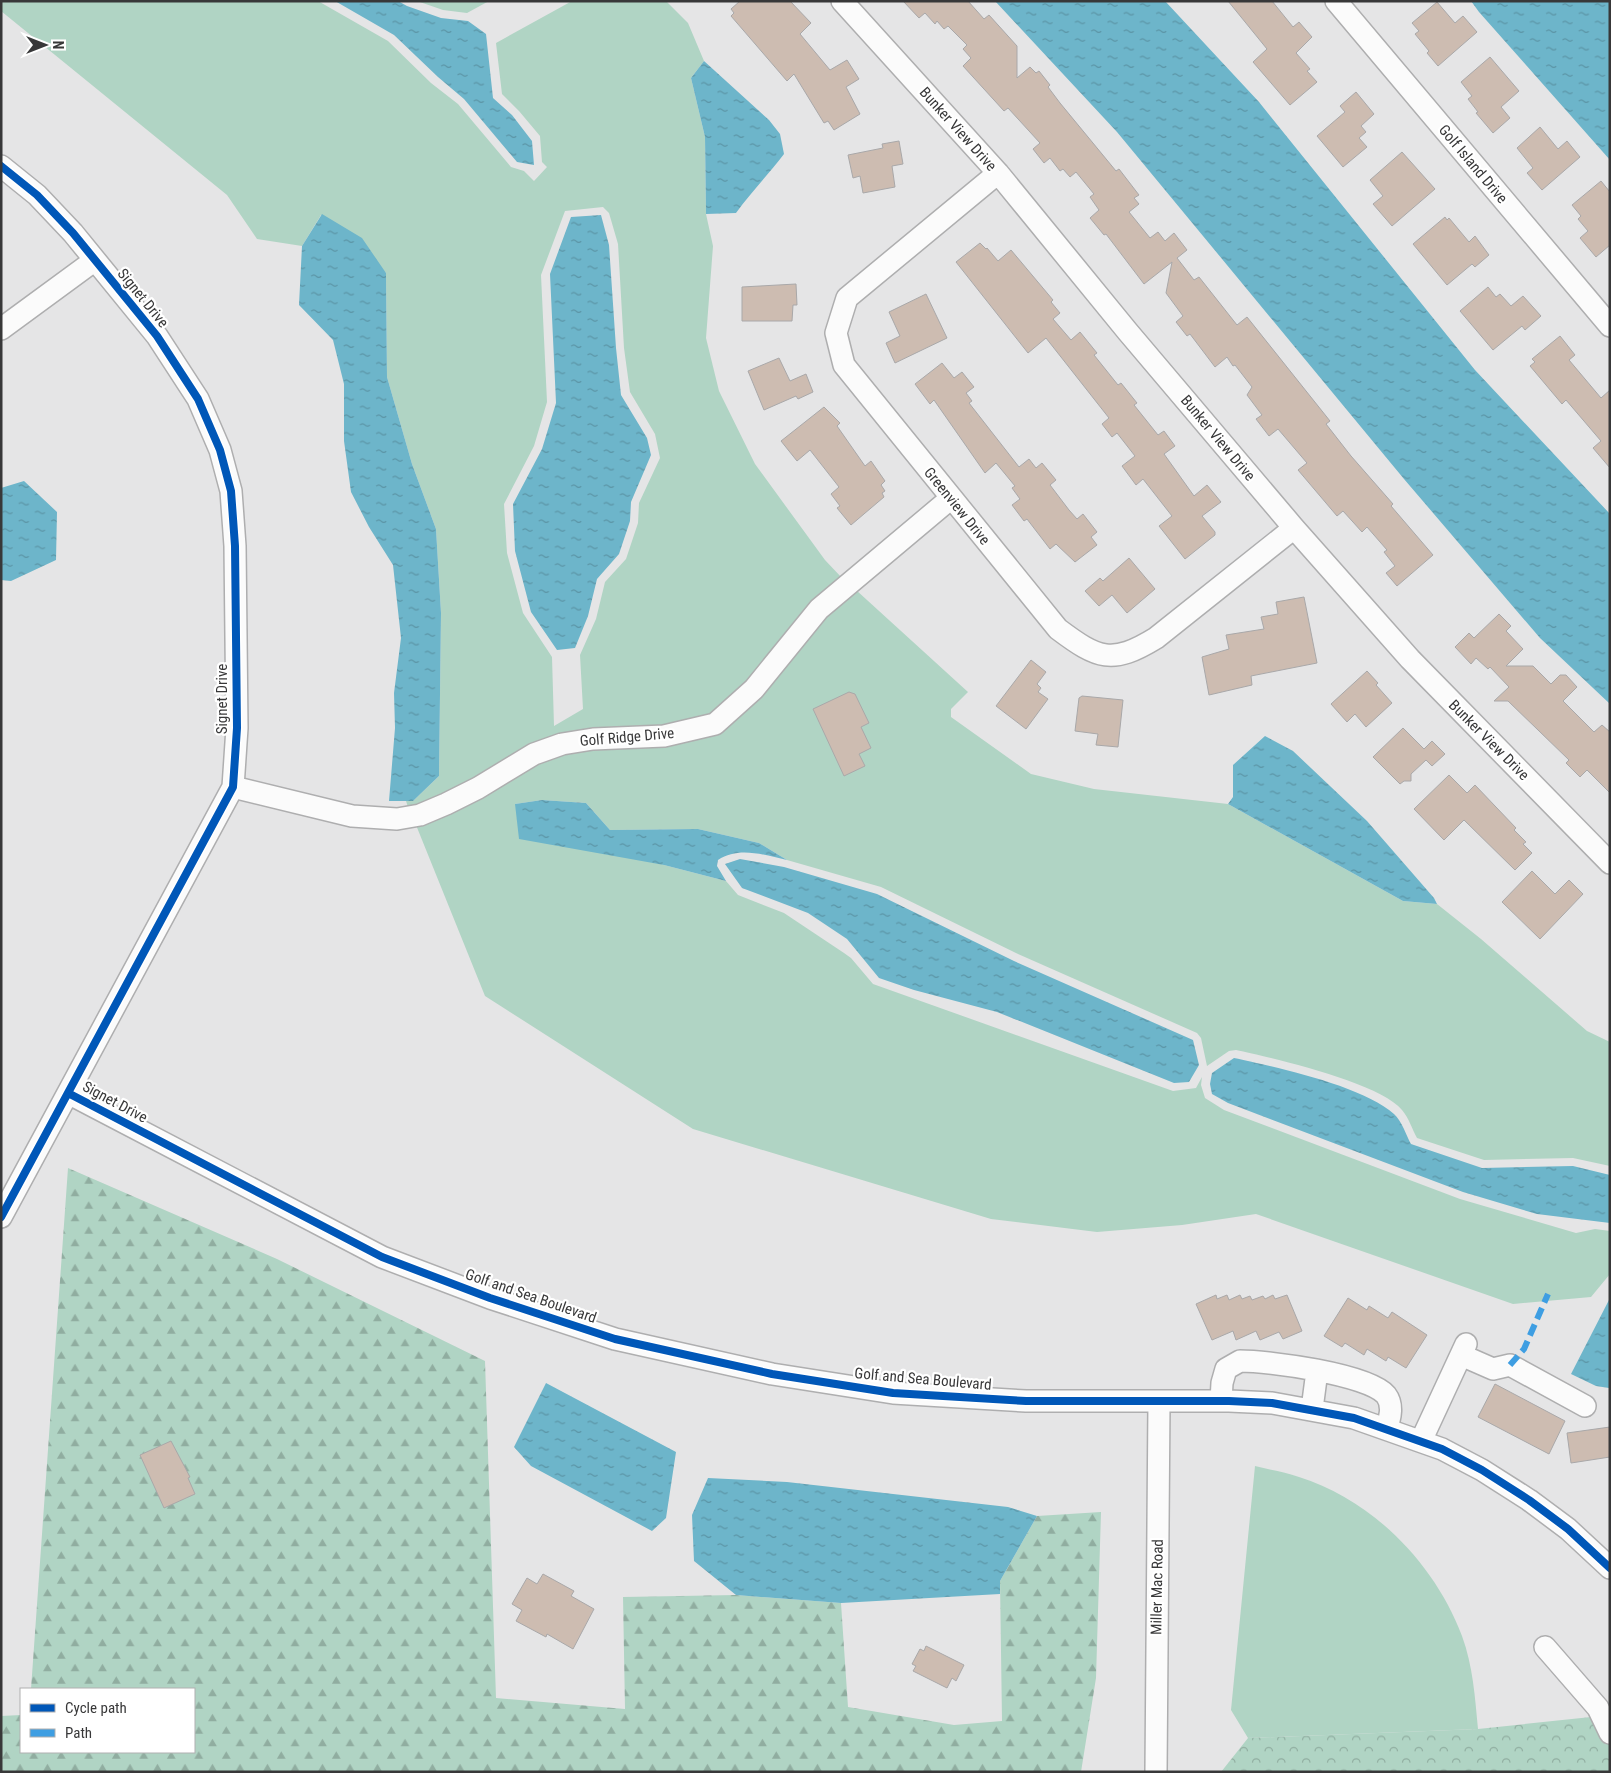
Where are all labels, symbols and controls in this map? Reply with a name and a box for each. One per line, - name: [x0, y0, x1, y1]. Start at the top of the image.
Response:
- north arrow: [20, 20, 70, 70]
- text: N: [50, 41, 66, 49]
- street label: Bunker View Drive: [916, 83, 1000, 175]
- street label: Golf Island Drive: [1435, 121, 1511, 207]
- street label: Signet Drive: [114, 265, 172, 331]
- street label: Bunker View Drive: [1177, 391, 1259, 485]
- street label: Greenview Drive: [920, 464, 994, 548]
- street label: Signet Drive: [213, 664, 231, 734]
- street label: Bunker View Drive: [1445, 696, 1533, 784]
- street label: Golf Ridge Drive: [579, 724, 675, 750]
- street label: Signet Drive: [80, 1077, 150, 1127]
- street label: Golf and Sea Boulevard: [463, 1265, 599, 1327]
- street label: Golf and Sea Boulevard: [854, 1364, 992, 1394]
- street label: Miller Mac Road: [1147, 1539, 1167, 1635]
- legend: [20, 1688, 195, 1753]
- text: Cycle path: [65, 1699, 127, 1717]
- text: Path: [65, 1724, 92, 1742]

